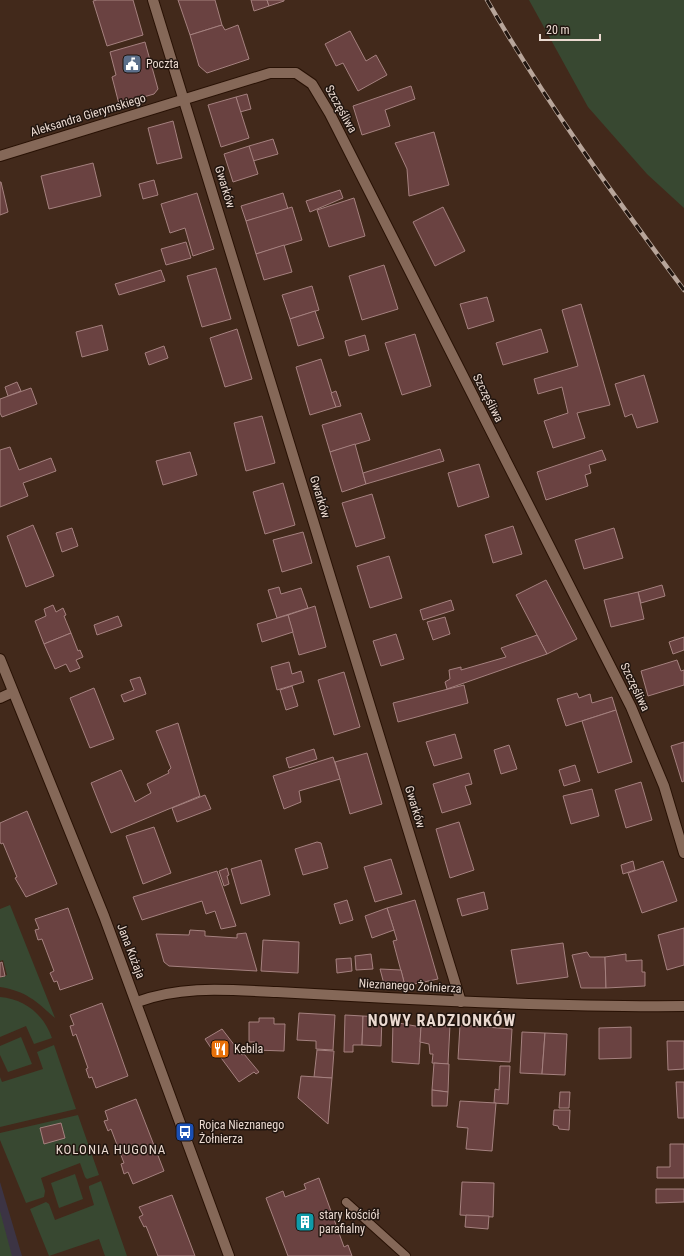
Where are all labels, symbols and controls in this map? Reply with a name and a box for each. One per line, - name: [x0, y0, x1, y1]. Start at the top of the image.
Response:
- scale bar: [540, 16, 600, 42]
- text: 20 m: [546, 23, 570, 37]
- public building icon: Poczta: [121, 53, 143, 75]
- place label: Poczta: [146, 57, 179, 71]
- street label: Szczęśliwa: [322, 83, 360, 135]
- street label: Aleksandra Gierymskiego: [29, 91, 147, 139]
- street label: Gwarków: [212, 164, 238, 210]
- street label: Szczęśliwa: [470, 372, 506, 425]
- street label: Gwarków: [307, 474, 333, 520]
- street label: Szczęśliwa: [617, 660, 653, 714]
- street label: Gwarków: [402, 784, 428, 830]
- street label: Jana Kużaja: [114, 922, 148, 981]
- street label: Nieznanego Żołnierza: [358, 975, 462, 996]
- district label: NOWY RADZIONKÓW: [368, 1011, 516, 1030]
- restaurant icon: Kebila: [209, 1038, 231, 1060]
- place label: Kebila: [234, 1042, 263, 1056]
- place label: Rojca Nieznanego Żołnierza: [199, 1118, 284, 1146]
- bus stop icon: Rojca Nieznanego Żołnierza: [174, 1121, 196, 1143]
- district label: KOLONIA HUGONA: [56, 1142, 166, 1157]
- place label: stary kościół parafialny: [319, 1208, 380, 1236]
- building icon: stary kościół parafialny: [294, 1211, 316, 1233]

